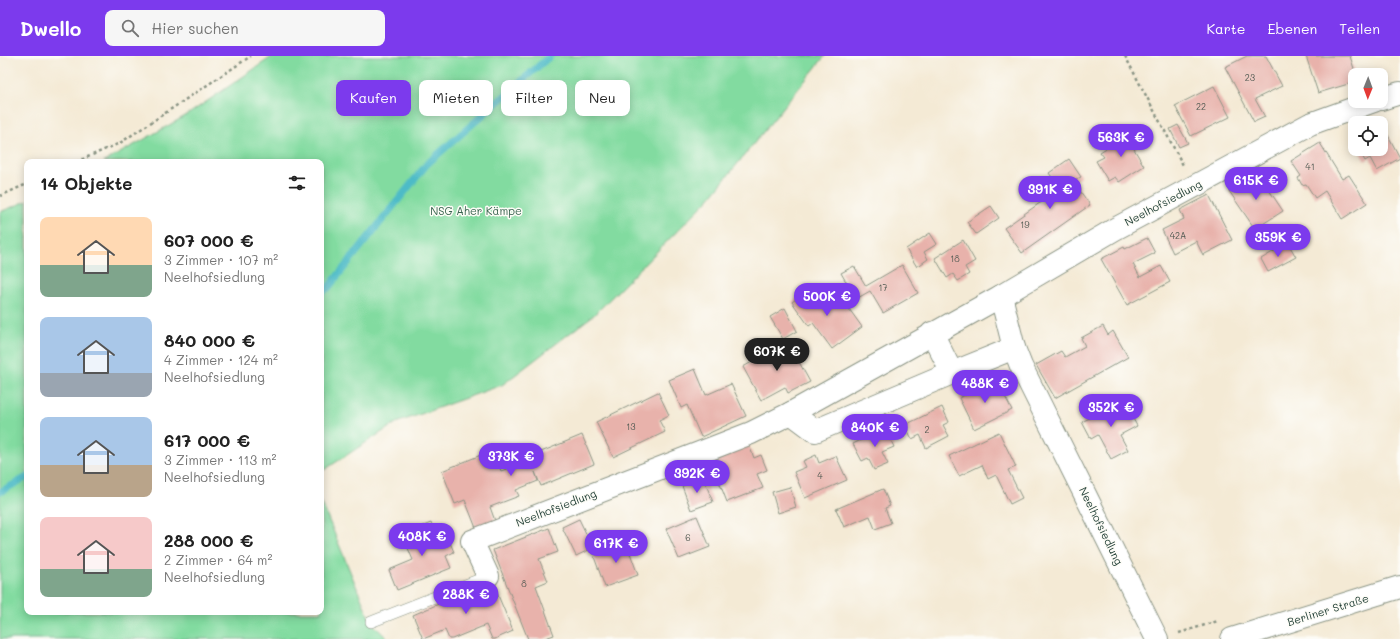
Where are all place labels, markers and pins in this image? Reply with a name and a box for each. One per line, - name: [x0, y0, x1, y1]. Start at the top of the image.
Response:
- pin: 563K €: [1088, 124, 1154, 158]
- pin: 615K €: [1223, 167, 1289, 201]
- pin: 391K €: [1017, 176, 1083, 210]
- pin: 359K €: [1245, 224, 1311, 258]
- pin: 500K €: [794, 283, 860, 317]
- pin: 607K €: [744, 338, 810, 372]
- pin: 488K €: [952, 370, 1018, 404]
- pin: 352K €: [1078, 394, 1144, 428]
- pin: 840K €: [842, 414, 908, 448]
- pin: 373K €: [478, 443, 544, 477]
- pin: 392K €: [664, 460, 730, 494]
- pin: 408K €: [389, 523, 455, 557]
- pin: 617K €: [583, 530, 649, 564]
- pin: 288K €: [433, 581, 499, 615]

